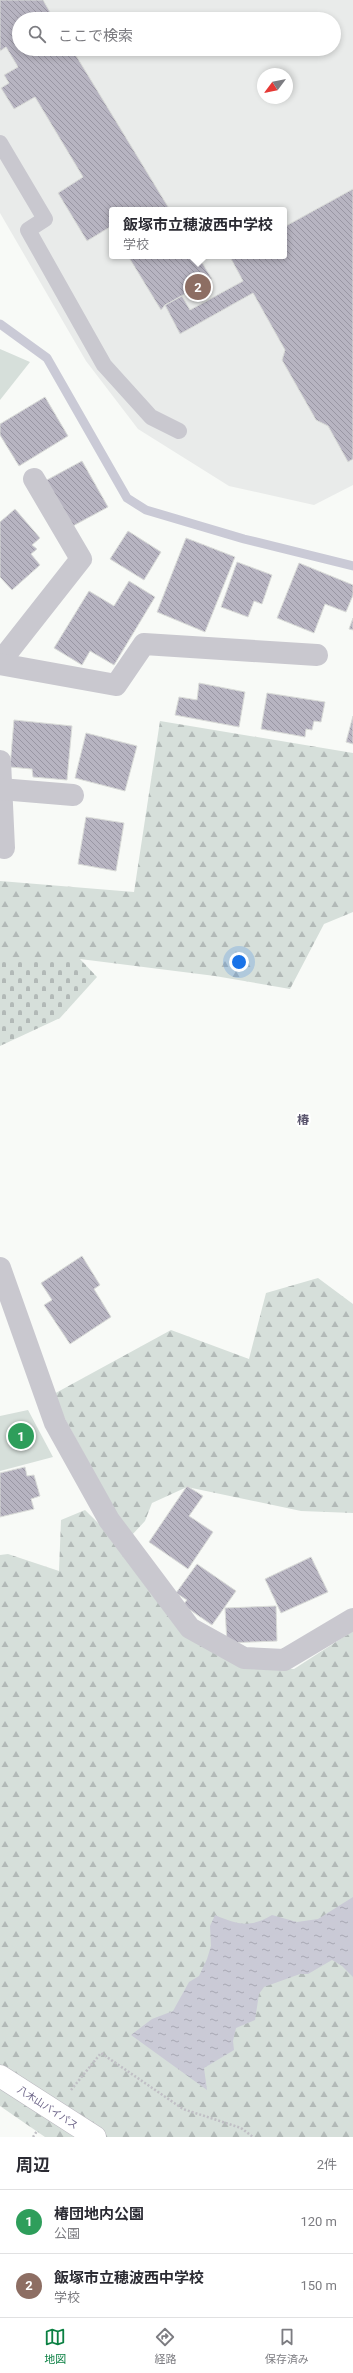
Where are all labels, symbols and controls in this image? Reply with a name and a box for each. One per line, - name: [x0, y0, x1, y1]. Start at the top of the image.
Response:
- search box: [12, 12, 341, 56]
- icon: search: [26, 23, 48, 45]
- text: ここで検索: [58, 27, 133, 45]
- north arrow: [257, 68, 293, 104]
- popup: [109, 207, 287, 259]
- text: 飯塚市立穂波西中学校: [123, 216, 273, 234]
- text: 学校: [123, 237, 149, 252]
- pin: 2: [185, 272, 211, 302]
- your location: [229, 952, 249, 972]
- district label: 椿: [297, 1113, 310, 1127]
- pin: 1: [8, 1421, 34, 1451]
- street label: 八木山バイパス: [15, 2084, 80, 2131]
- text: 周辺: [16, 2155, 50, 2175]
- text: 2件: [317, 2157, 337, 2172]
- text: 椿団地内公園: [54, 2205, 144, 2223]
- text: 1: [25, 2214, 33, 2229]
- text: 120 m: [300, 2214, 337, 2229]
- text: 公園: [54, 2226, 80, 2241]
- text: 飯塚市立穂波西中学校: [54, 2269, 204, 2287]
- text: 2: [25, 2278, 33, 2293]
- text: 150 m: [300, 2278, 337, 2293]
- text: 学校: [54, 2290, 80, 2305]
- tab: 地図: [44, 2326, 66, 2366]
- tab: 経路: [154, 2326, 176, 2366]
- tab: 保存済み: [265, 2326, 309, 2366]

